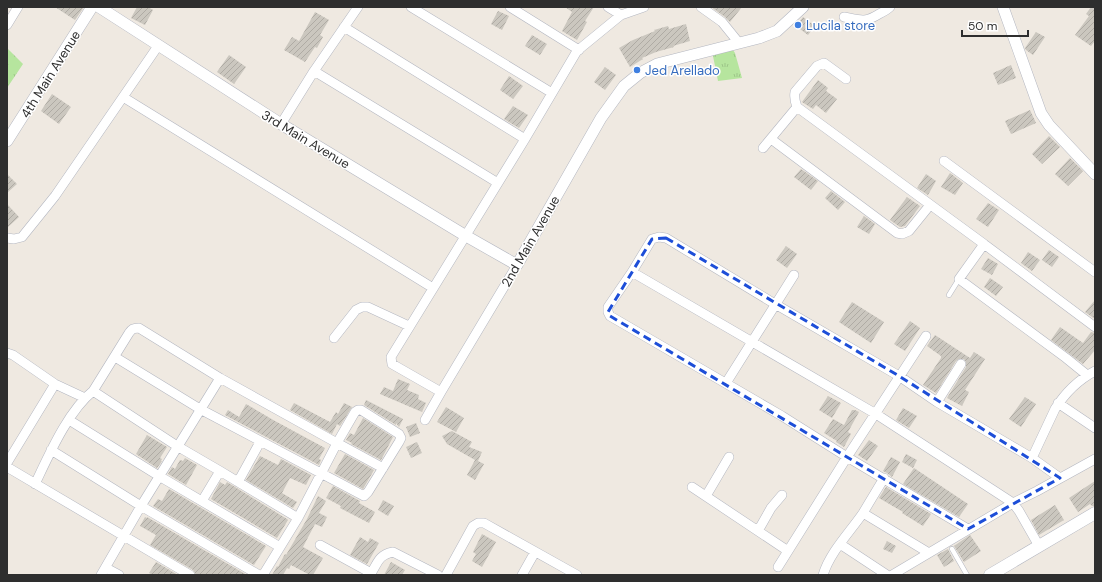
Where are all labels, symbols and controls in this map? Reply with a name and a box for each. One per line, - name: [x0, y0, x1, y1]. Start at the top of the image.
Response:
- scale bar: [962, 12, 1028, 38]
- place label: Lucila store: [806, 17, 875, 34]
- text: 50 m: [968, 18, 997, 34]
- marker: Lucila store: [793, 20, 803, 30]
- street label: 4th Main Avenue: [17, 27, 84, 121]
- place label: Jed Arellado: [645, 62, 720, 79]
- marker: Jed Arellado: [632, 65, 642, 75]
- street label: 3rd Main Avenue: [258, 106, 353, 172]
- street label: 2nd Main Avenue: [497, 192, 563, 290]

